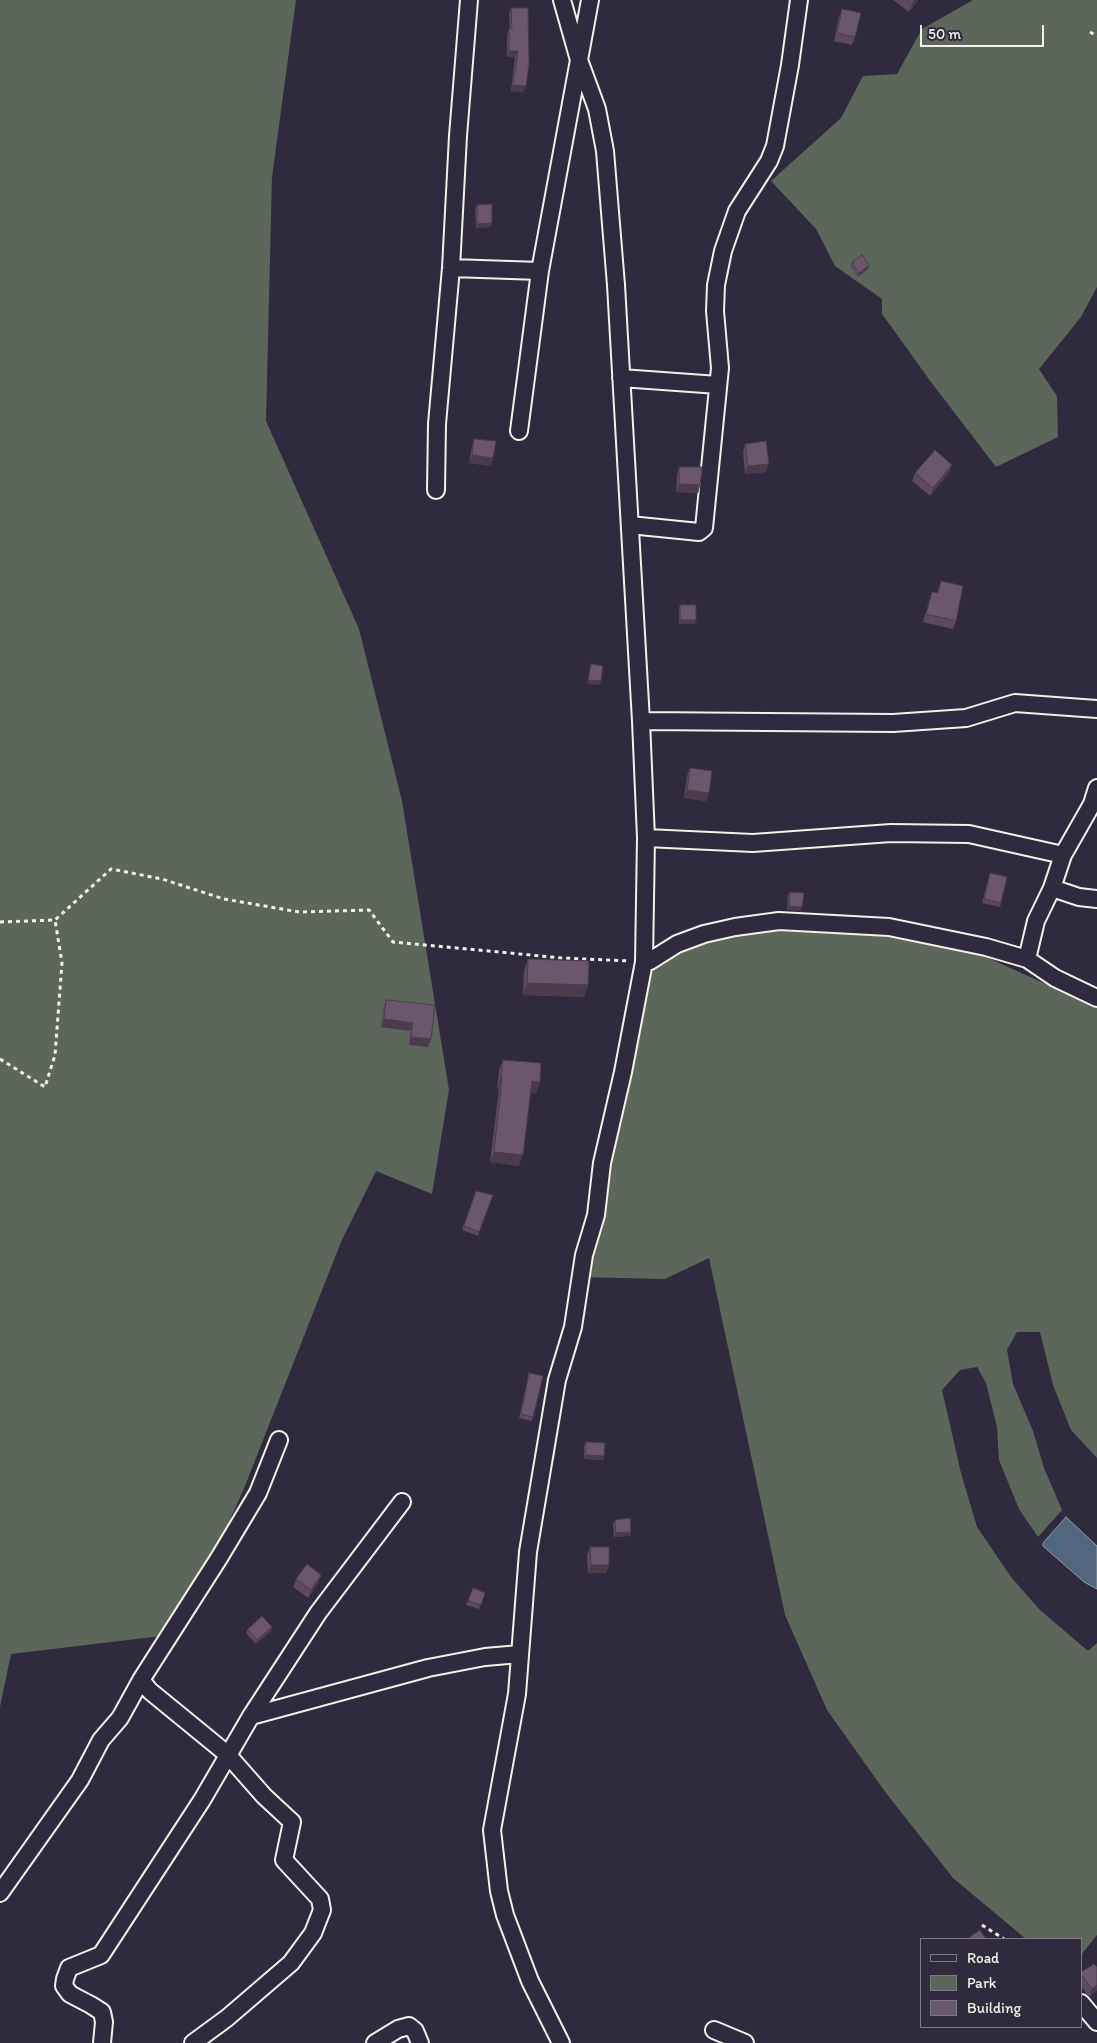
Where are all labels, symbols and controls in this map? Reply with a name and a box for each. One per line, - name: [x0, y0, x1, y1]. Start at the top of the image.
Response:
- scale bar: [922, 15, 1046, 47]
- text: 50 m: [928, 25, 961, 43]
- legend: [920, 1938, 1082, 2028]
- text: Road: [967, 1949, 999, 1967]
- text: Park: [967, 1974, 997, 1992]
- text: Building: [967, 1999, 1021, 2017]

